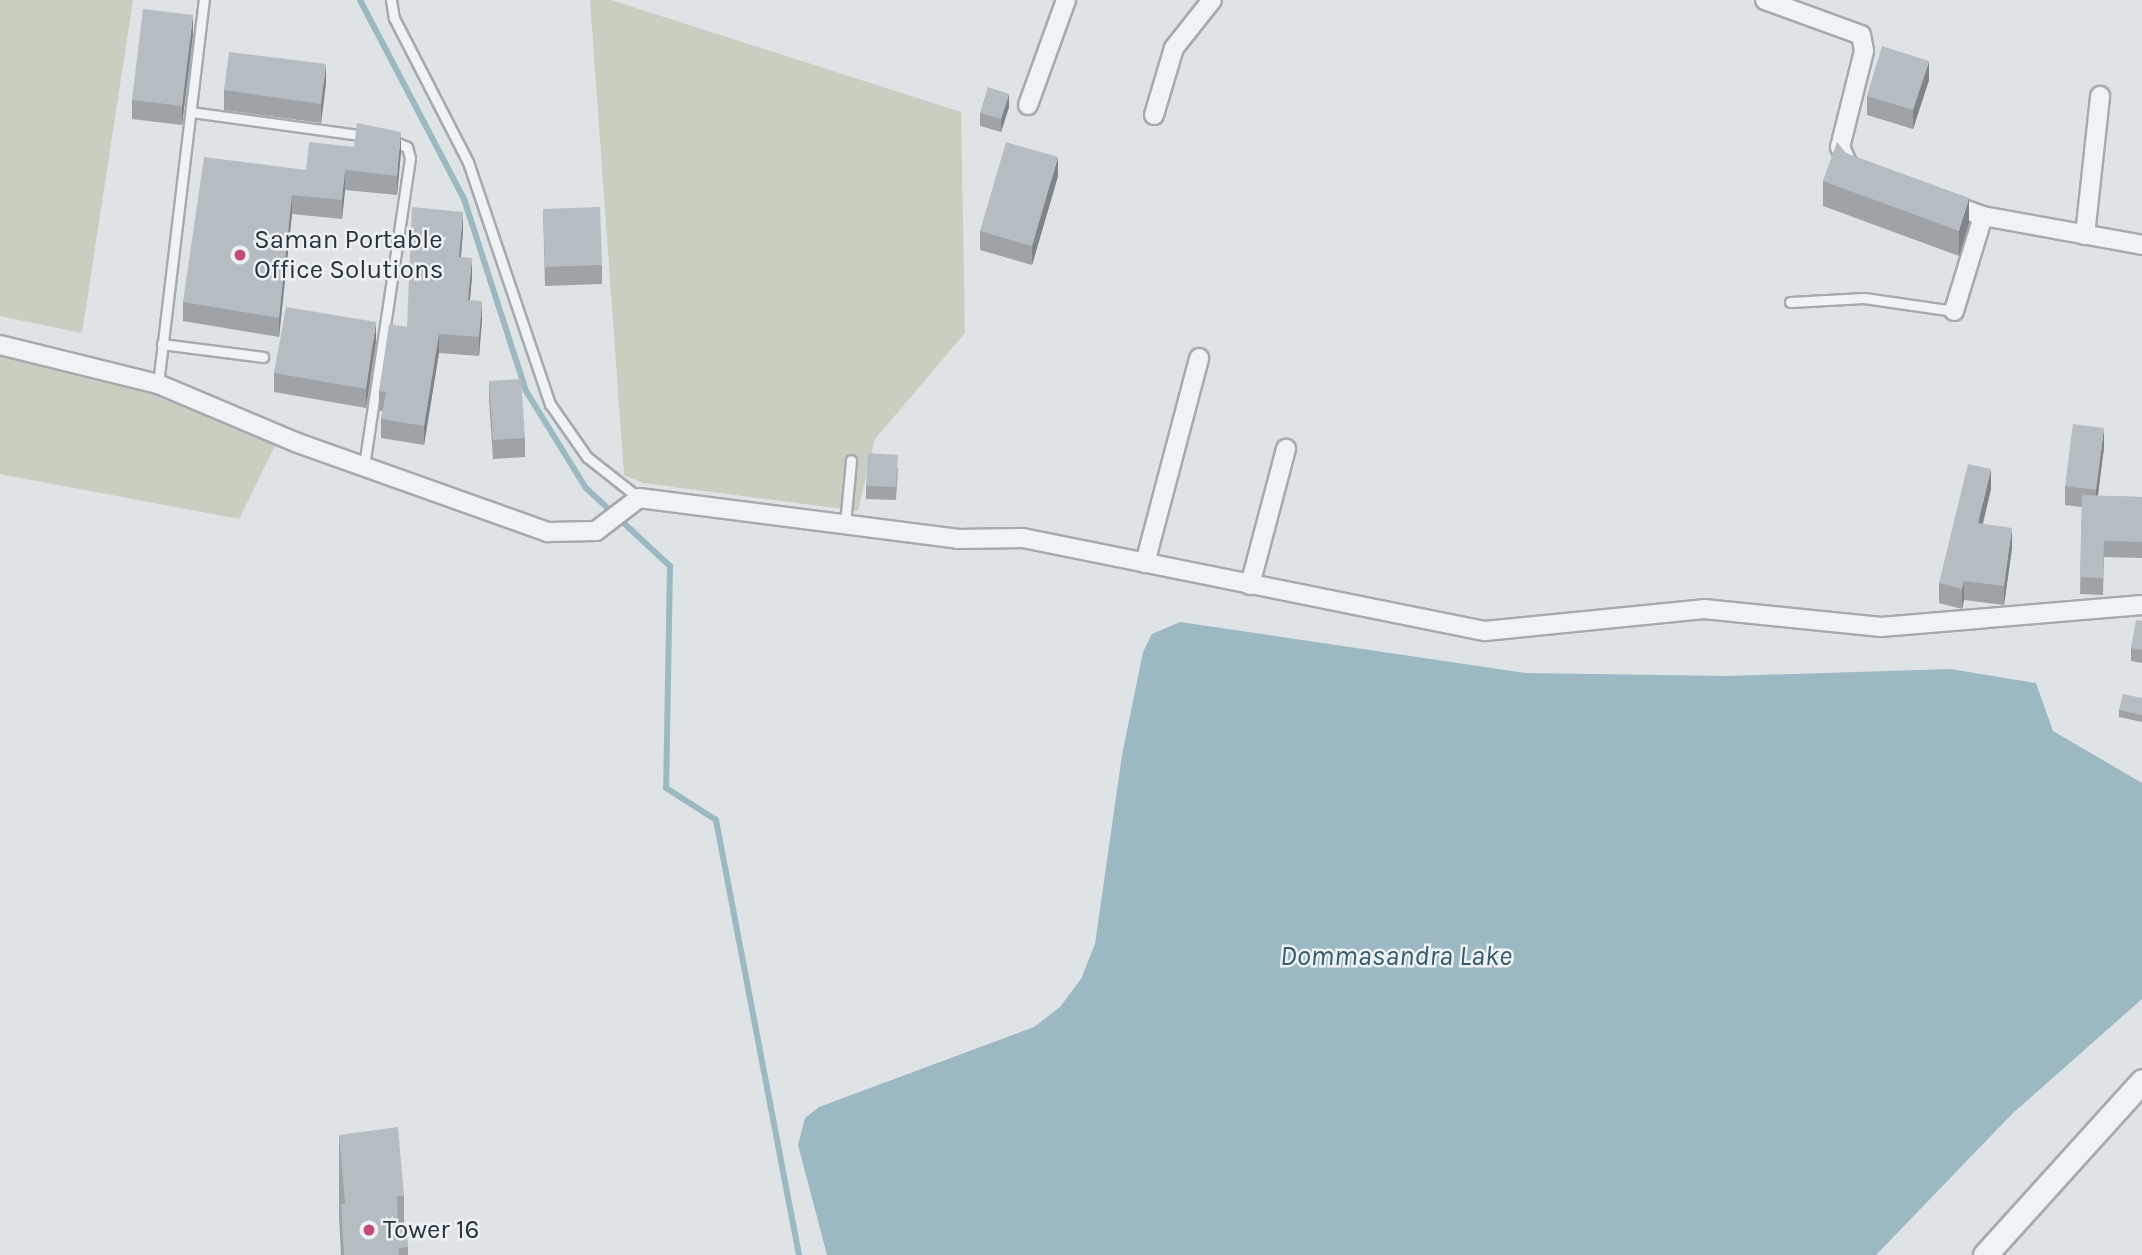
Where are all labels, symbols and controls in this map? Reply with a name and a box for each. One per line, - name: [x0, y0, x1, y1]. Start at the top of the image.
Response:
- place label: Saman Portable Office Solutions: [254, 224, 443, 286]
- marker: Saman Portable Office Solutions: [232, 247, 248, 263]
- water label: Dommasandra Lake: [1280, 939, 1512, 973]
- place label: Tower 16: [383, 1214, 479, 1246]
- marker: Tower 16: [361, 1222, 377, 1238]

